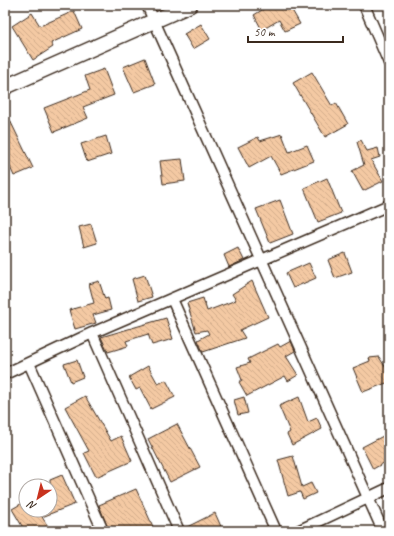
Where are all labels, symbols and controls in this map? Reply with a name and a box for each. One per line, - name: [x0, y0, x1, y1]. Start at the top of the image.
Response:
- scale bar: [248, 18, 343, 44]
- text: 50 m: [254, 24, 276, 40]
- north arrow: [18, 478, 58, 518]
- text: N: [24, 497, 39, 514]

